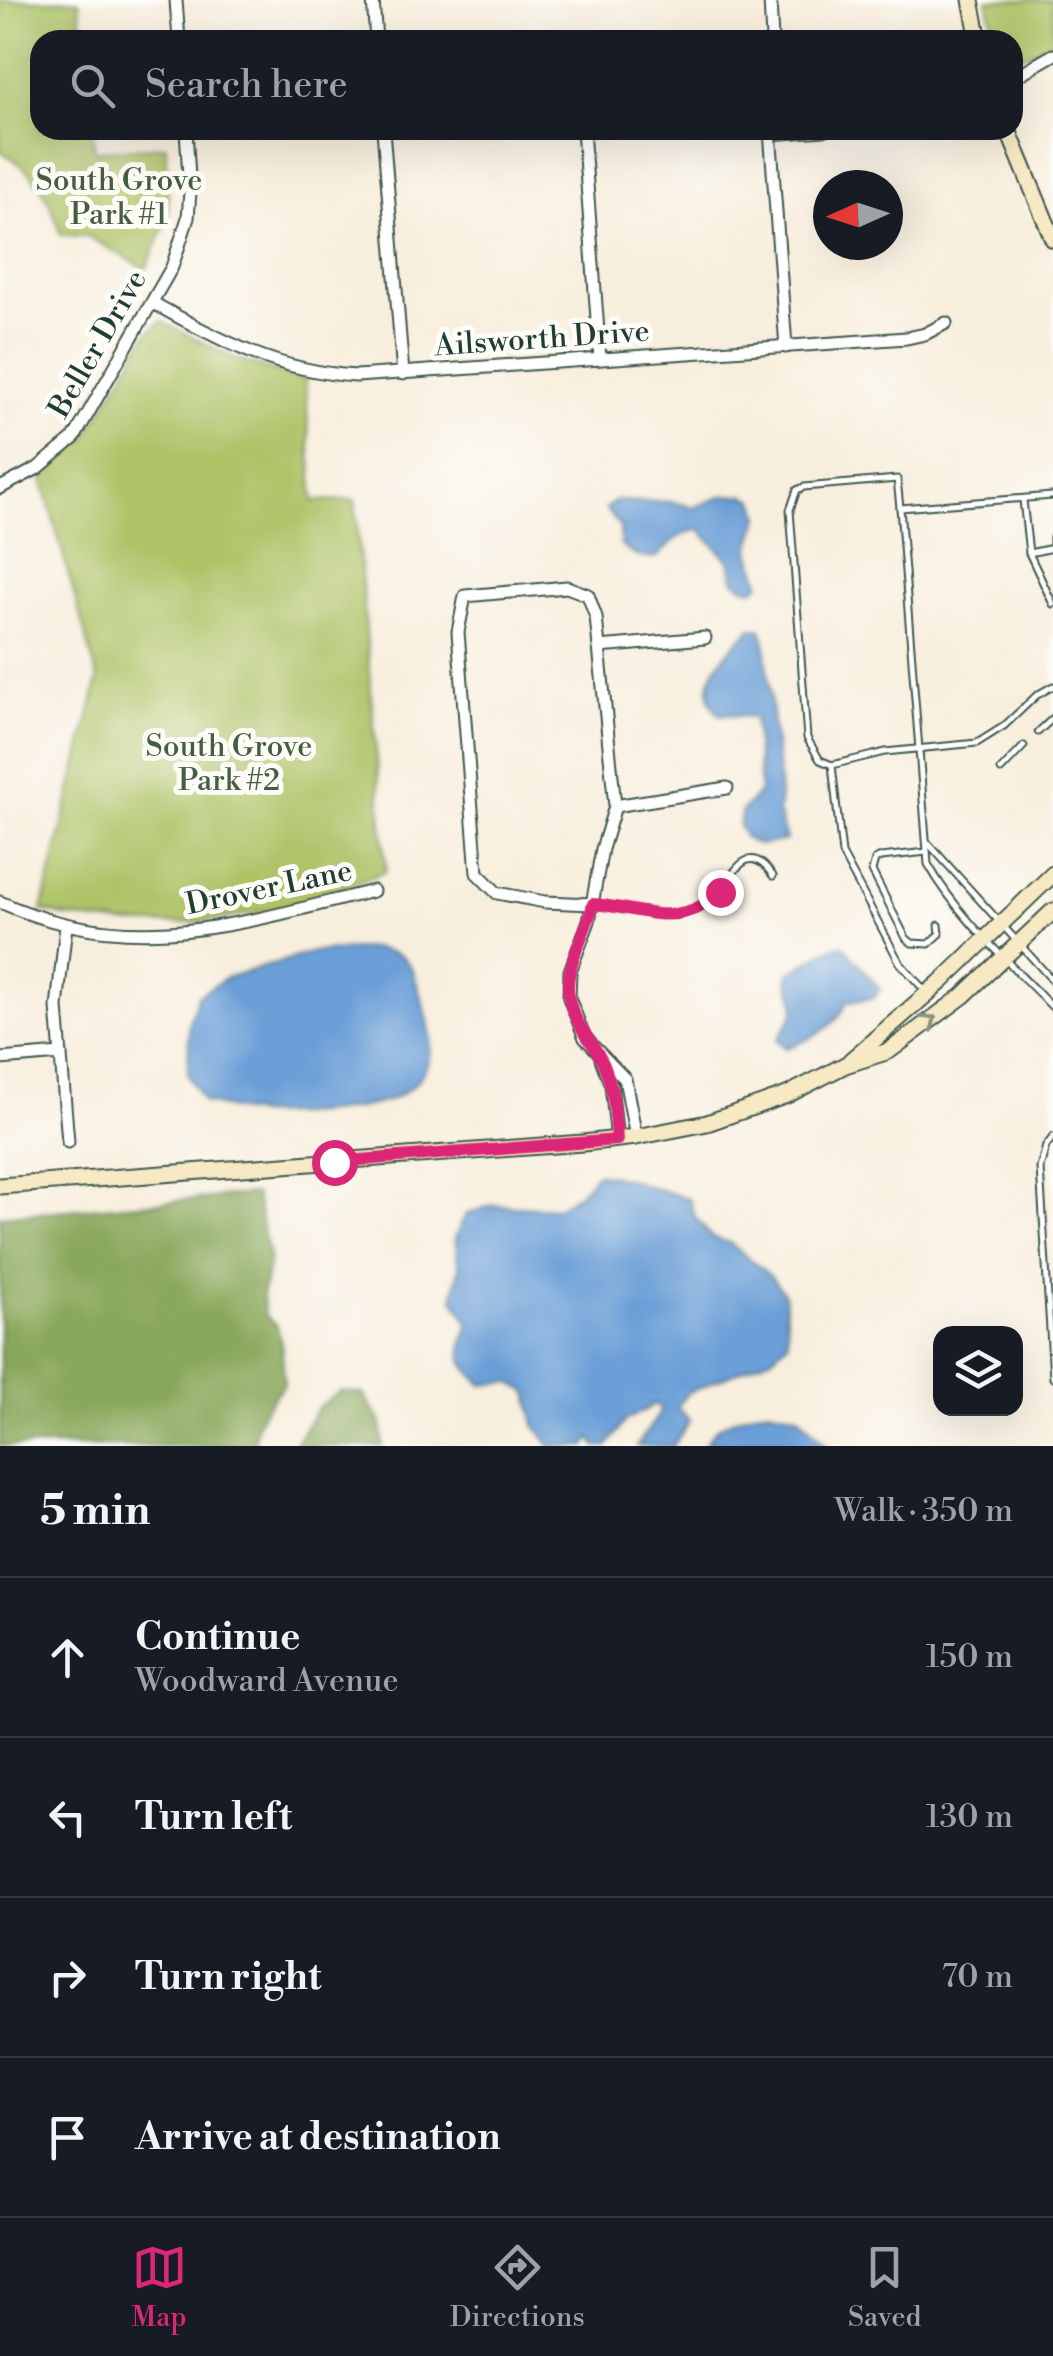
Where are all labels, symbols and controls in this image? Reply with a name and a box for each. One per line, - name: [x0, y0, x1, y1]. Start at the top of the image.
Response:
- search box: [30, 30, 1023, 140]
- icon: search: [65, 58, 120, 113]
- text: Search here: [145, 62, 348, 109]
- park label: South Grove Park #1: [36, 162, 202, 234]
- north arrow: [813, 170, 903, 260]
- street label: Beller Drive: [40, 263, 156, 426]
- street label: Ailsworth Drive: [432, 313, 651, 366]
- park label: South Grove Park #2: [146, 728, 312, 800]
- street label: Drover Lane: [182, 852, 356, 924]
- route end: [698, 870, 744, 916]
- one-way arrow: [919, 1015, 937, 1033]
- route start: [312, 1140, 358, 1186]
- map controls: [933, 1326, 1023, 1416]
- button: layers: [933, 1326, 1023, 1416]
- text: 5 min: [40, 1485, 150, 1538]
- text: Walk · 350 m: [834, 1491, 1013, 1531]
- text: Continue: [135, 1614, 300, 1661]
- icon: ahead: [40, 1630, 95, 1685]
- text: 150 m: [926, 1637, 1013, 1677]
- text: Woodward Avenue: [135, 1661, 399, 1701]
- icon: left: [40, 1790, 95, 1845]
- text: Turn left: [135, 1794, 292, 1841]
- text: 130 m: [926, 1797, 1013, 1837]
- icon: right: [40, 1950, 95, 2005]
- text: Turn right: [135, 1954, 321, 2001]
- text: 70 m: [942, 1957, 1013, 1997]
- icon: arrive: [40, 2110, 95, 2165]
- text: Arrive at destination: [135, 2114, 501, 2161]
- tab: Map: [132, 2240, 187, 2335]
- tab: Directions: [450, 2240, 585, 2335]
- tab: Saved: [848, 2240, 921, 2335]

